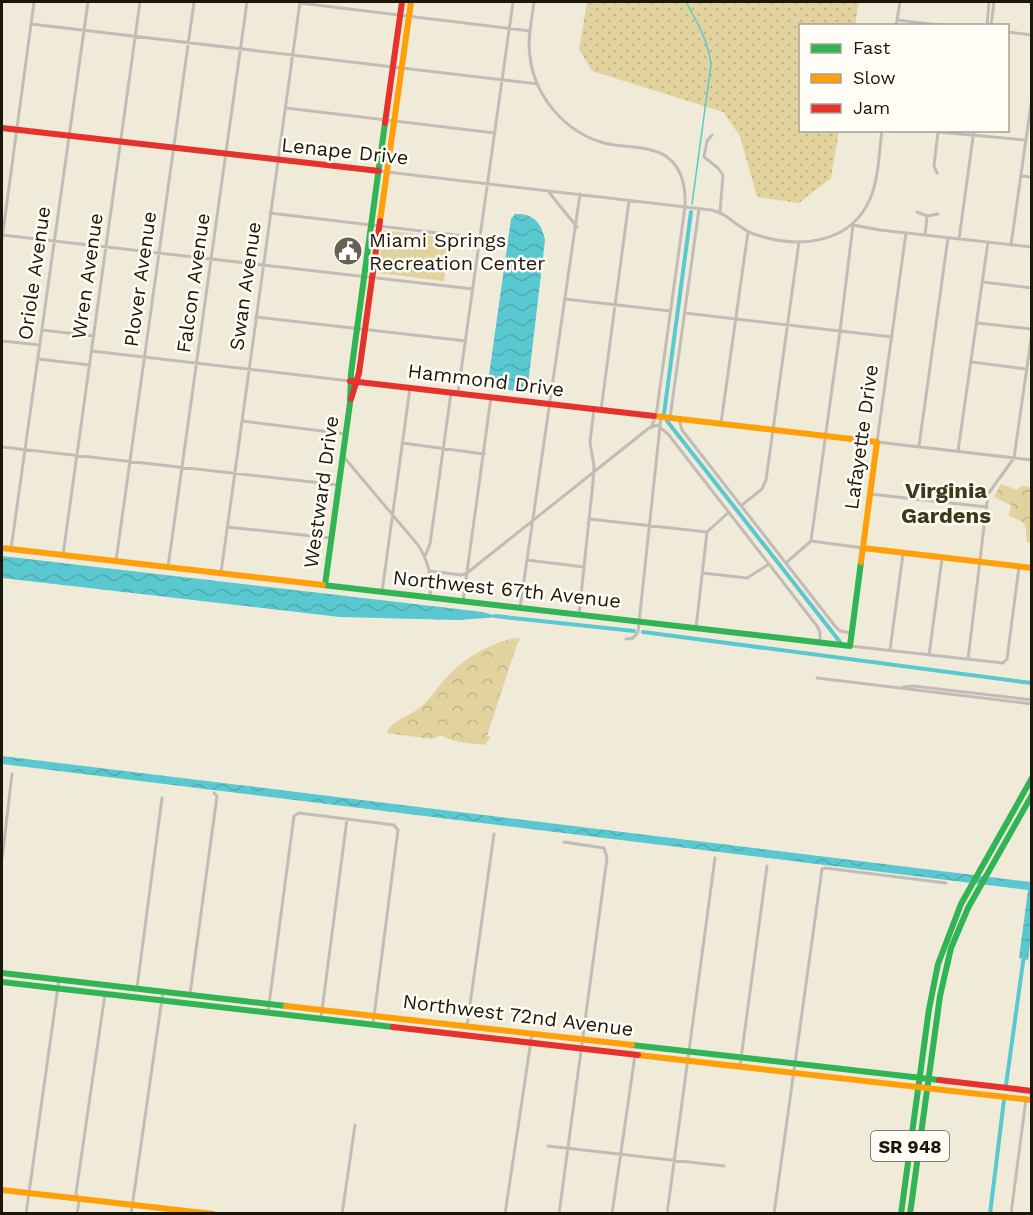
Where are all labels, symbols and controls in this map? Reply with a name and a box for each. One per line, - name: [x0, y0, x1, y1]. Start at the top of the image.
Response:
- legend: [799, 24, 1009, 132]
- text: Fast: [853, 37, 891, 58]
- text: Slow: [853, 67, 896, 88]
- text: Jam: [853, 97, 890, 118]
- street label: Lenape Drive: [280, 132, 410, 170]
- street label: Oriole Avenue: [13, 205, 55, 341]
- street label: Plover Avenue: [119, 210, 161, 348]
- street label: Wren Avenue: [66, 211, 108, 341]
- street label: Falcon Avenue: [171, 212, 215, 354]
- street label: Swan Avenue: [224, 220, 266, 352]
- place label: Miami Springs Recreation Center: [369, 228, 545, 275]
- public building icon: Miami Springs Recreation Center: [332, 235, 364, 267]
- street label: Hammond Drive: [406, 358, 566, 402]
- street label: Lafayette Drive: [839, 363, 883, 511]
- street label: Westward Drive: [298, 414, 344, 570]
- district label: Virginia Gardens: [901, 478, 991, 528]
- street label: Northwest 67th Avenue: [392, 565, 622, 613]
- street label: Northwest 72nd Avenue: [401, 989, 635, 1041]
- road number: SR 948: [871, 1131, 949, 1161]

